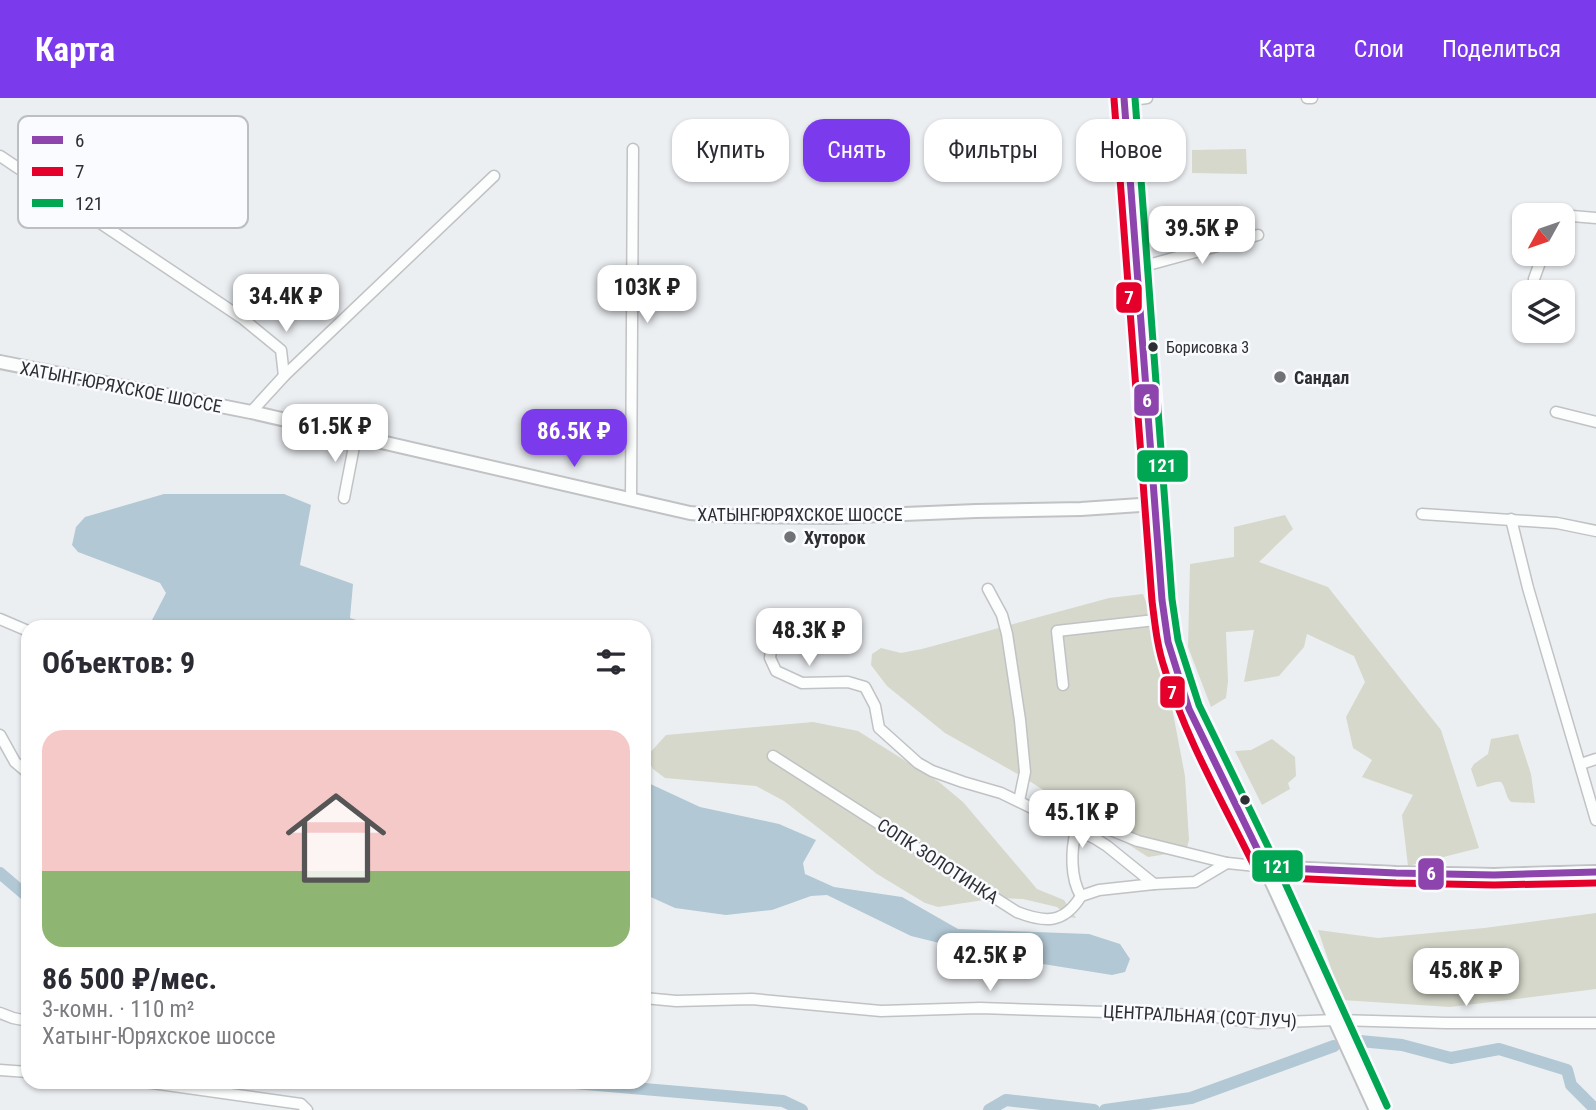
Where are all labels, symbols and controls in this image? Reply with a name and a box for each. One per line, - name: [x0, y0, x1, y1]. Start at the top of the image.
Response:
- text: Карта: [35, 30, 115, 69]
- text: Карта: [1258, 35, 1316, 63]
- text: Слои: [1354, 35, 1404, 63]
- text: Поделиться: [1442, 35, 1561, 63]
- legend: [18, 116, 248, 228]
- chip: Купить: [672, 119, 789, 182]
- chip: Снять: [803, 119, 910, 182]
- chip: Фильтры: [924, 119, 1062, 182]
- chip: Новое: [1076, 119, 1186, 182]
- text: 6: [75, 129, 84, 152]
- text: 7: [75, 160, 84, 183]
- text: 121: [75, 192, 103, 215]
- north arrow: [1512, 203, 1575, 266]
- map controls: [1512, 203, 1575, 343]
- pin: 39.5K ₽: [1137, 206, 1267, 266]
- text: 39.5K ₽: [1165, 215, 1239, 242]
- pin: 103K ₽: [590, 266, 704, 325]
- pin: 34.4K ₽: [221, 274, 351, 334]
- text: 103K ₽: [613, 274, 681, 301]
- button: layers: [1512, 280, 1575, 343]
- line badge: 7: [1115, 281, 1143, 314]
- text: 34.4K ₽: [249, 283, 323, 310]
- text: 7: [1124, 286, 1134, 309]
- place label: Борисовка 3: [1166, 338, 1249, 357]
- marker: Борисовка 3: [1146, 340, 1160, 354]
- street label: ХАТЫНГ-ЮРЯХСКОЕ ШОССЕ: [18, 357, 224, 417]
- place label: Сандал: [1294, 367, 1349, 388]
- marker: Сандал: [1272, 369, 1288, 385]
- line badge: 6: [1133, 383, 1160, 417]
- text: 6: [1142, 389, 1152, 412]
- pin: 61.5K ₽: [270, 404, 400, 464]
- pin: 86.5K ₽: [509, 410, 639, 469]
- text: 61.5K ₽: [298, 413, 372, 440]
- text: 86.5K ₽: [537, 418, 611, 445]
- line badge: 121: [1136, 449, 1189, 483]
- text: 121: [1148, 454, 1176, 477]
- street label: ХАТЫНГ-ЮРЯХСКОЕ ШОССЕ: [697, 504, 903, 525]
- place label: Хуторок: [804, 527, 866, 548]
- marker: Хуторок: [782, 529, 798, 545]
- pin: 48.3K ₽: [744, 608, 874, 668]
- text: 48.3K ₽: [772, 617, 846, 644]
- icon: filters: [592, 643, 630, 681]
- text: Объектов: 9: [42, 645, 195, 680]
- line badge: 7: [1159, 675, 1186, 709]
- text: 7: [1167, 681, 1177, 704]
- icon: home: [273, 775, 399, 901]
- pin: 45.1K ₽: [1017, 790, 1147, 850]
- unlabelled marker: [1238, 793, 1252, 807]
- text: 45.1K ₽: [1045, 799, 1119, 826]
- street label: СОПК ЗОЛОТИНКА: [874, 814, 1003, 908]
- line badge: 121: [1251, 849, 1304, 883]
- text: 121: [1263, 855, 1291, 878]
- line badge: 6: [1417, 857, 1445, 891]
- text: 6: [1426, 862, 1436, 885]
- pin: 42.5K ₽: [925, 934, 1055, 993]
- text: 42.5K ₽: [953, 942, 1027, 969]
- pin: 45.8K ₽: [1401, 948, 1531, 1008]
- text: 45.8K ₽: [1429, 957, 1503, 984]
- text: 86 500 ₽/мес.: [42, 961, 217, 996]
- text: 3-комн. · 110 m²: [42, 996, 194, 1023]
- street label: ЦЕНТРАЛЬНАЯ (СОТ ЛУЧ): [1102, 1000, 1297, 1033]
- text: Хатынг-Юряхское шоссе: [42, 1023, 276, 1050]

